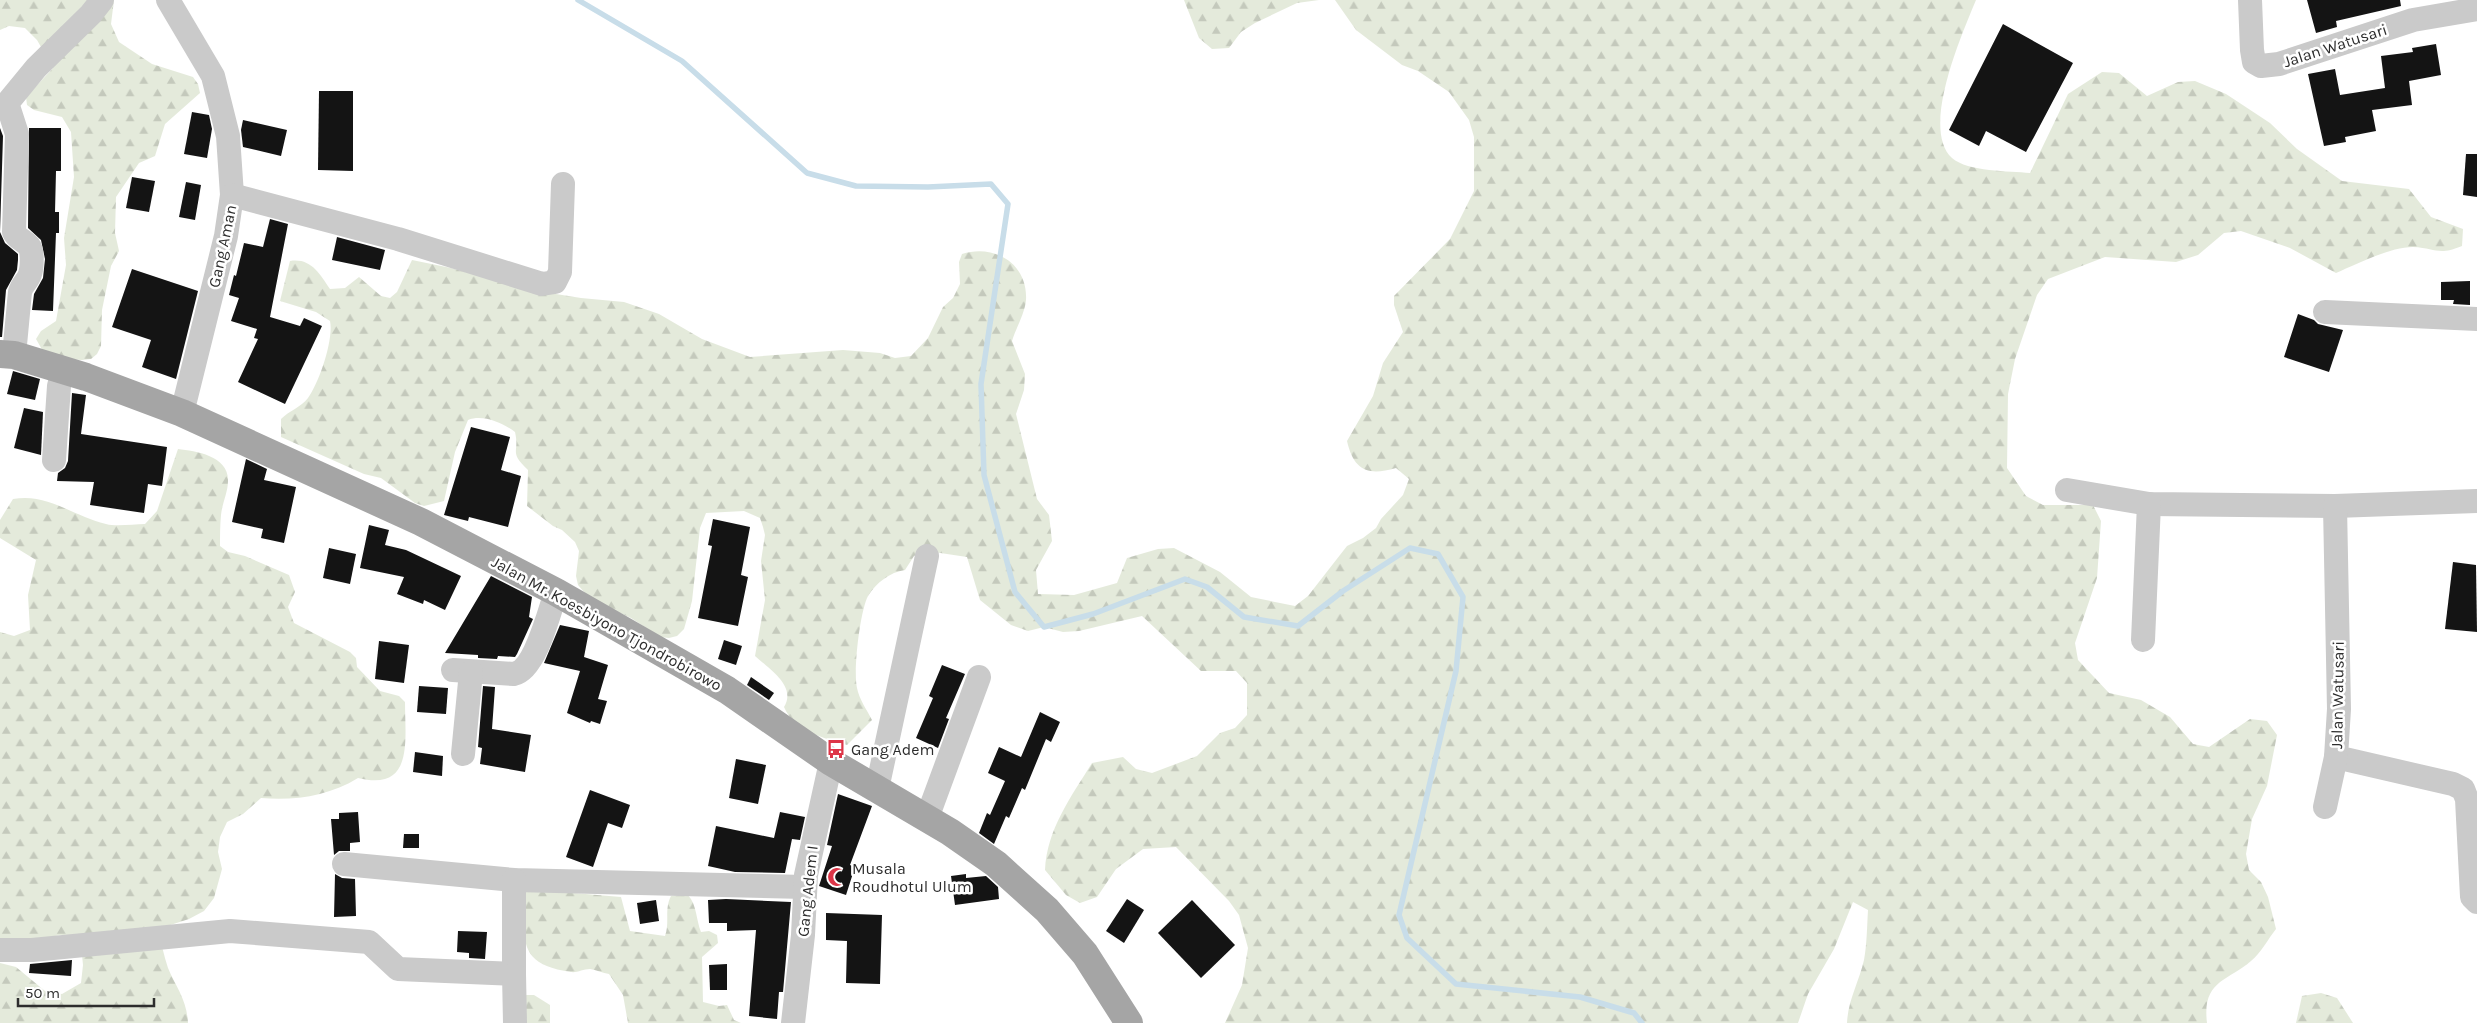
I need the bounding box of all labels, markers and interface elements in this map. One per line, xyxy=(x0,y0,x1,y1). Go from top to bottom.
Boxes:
street label: Jalan Watusari xyxy=(2281,20,2389,71)
street label: Gang Aman xyxy=(204,203,241,289)
street label: Jalan Mr. Koesbiyono Tjondrobirowo xyxy=(488,552,725,695)
street label: Jalan Watusari xyxy=(2327,641,2348,749)
bus stop icon: Gang Adem xyxy=(825,738,847,760)
place label: Gang Adem xyxy=(851,740,934,759)
street label: Gang Adem I xyxy=(793,844,822,938)
place label: Musala Roudhotul Ulum xyxy=(852,859,972,896)
mosque icon: Musala Roudhotul Ulum xyxy=(826,866,848,888)
scale bar xyxy=(18,976,154,1008)
text: 50 m xyxy=(25,984,60,1002)

